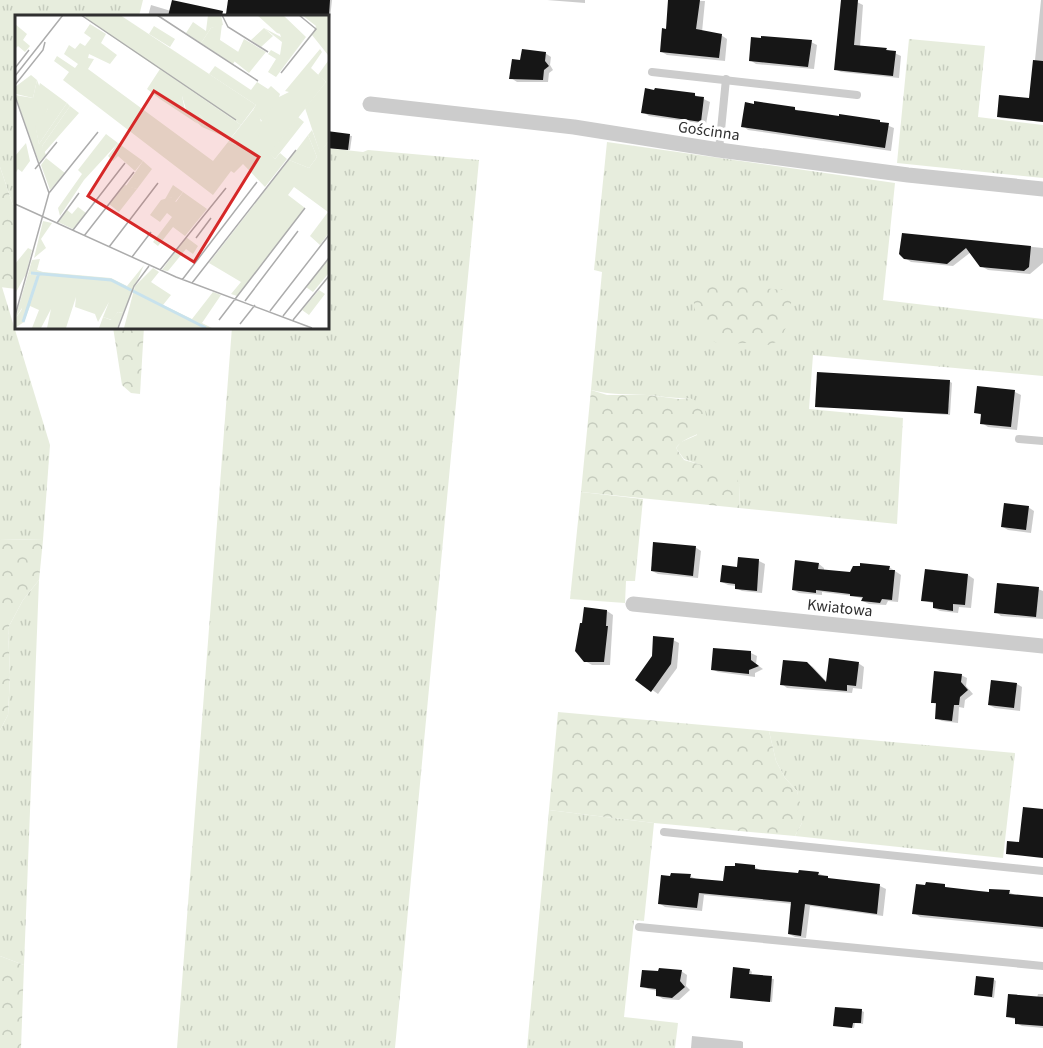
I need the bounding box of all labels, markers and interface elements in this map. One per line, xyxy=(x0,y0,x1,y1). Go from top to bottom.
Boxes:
inset map xyxy=(15,15,328,328)
street label: Gościnna xyxy=(677,116,741,146)
street label: Kwiatowa xyxy=(806,594,874,622)

